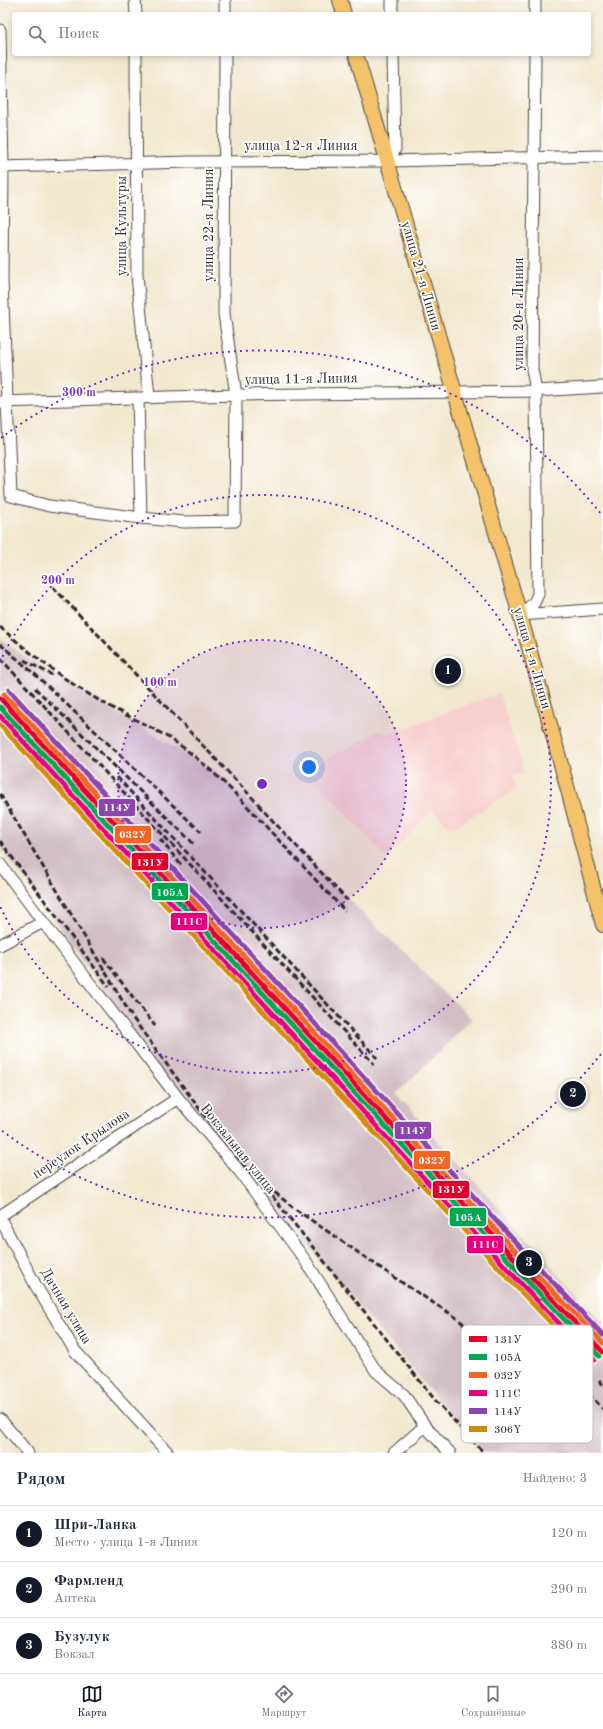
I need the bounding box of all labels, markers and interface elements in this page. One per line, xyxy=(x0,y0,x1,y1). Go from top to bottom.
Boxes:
search box xyxy=(12,12,591,56)
icon: search xyxy=(26,23,48,45)
text: Поиск xyxy=(58,27,99,42)
street label: улица 12-я Линия xyxy=(244,139,358,153)
street label: улица 22-я Линия xyxy=(202,168,216,282)
street label: улица Культуры xyxy=(115,176,129,276)
street label: улица 21-я Линия xyxy=(399,220,443,332)
street label: улица 20-я Линия xyxy=(512,257,526,371)
street label: улица 11-я Линия xyxy=(244,371,358,387)
text: 300 m xyxy=(62,387,96,399)
text: 200 m xyxy=(41,575,75,587)
street label: улица 1-я Линия xyxy=(511,606,553,710)
pin: 1 xyxy=(435,656,461,686)
text: 100 m xyxy=(143,677,177,689)
your location xyxy=(299,757,319,777)
centre of rings xyxy=(255,777,269,791)
line badge: 114У xyxy=(98,798,136,817)
text: 114У xyxy=(103,803,131,814)
line badge: 032У xyxy=(114,825,152,844)
text: 032У xyxy=(119,830,147,841)
line badge: 131У xyxy=(131,852,169,871)
text: 131У xyxy=(136,858,164,869)
line badge: 105А xyxy=(151,882,189,901)
text: 105А xyxy=(156,888,184,899)
line badge: 111С xyxy=(170,912,208,931)
text: 111С xyxy=(176,917,202,928)
pin: 2 xyxy=(560,1079,586,1109)
street label: Вокзальная улица xyxy=(198,1101,278,1197)
street label: переулок Крылова xyxy=(30,1106,132,1182)
line badge: 114У xyxy=(394,1121,432,1140)
text: 114У xyxy=(399,1126,427,1137)
line badge: 032У xyxy=(413,1150,451,1170)
text: 032У xyxy=(418,1156,446,1167)
line badge: 131У xyxy=(432,1180,470,1199)
text: 131У xyxy=(437,1185,465,1196)
line badge: 105А xyxy=(449,1207,487,1227)
text: 105А xyxy=(454,1213,482,1224)
line badge: 111С xyxy=(466,1235,504,1254)
text: 111С xyxy=(472,1240,498,1251)
pin: 3 xyxy=(516,1248,542,1278)
street label: Дачная улица xyxy=(38,1266,94,1346)
legend xyxy=(461,1325,593,1443)
text: 131У xyxy=(494,1335,522,1346)
text: 105А xyxy=(494,1353,522,1364)
text: 032У xyxy=(494,1371,522,1382)
text: 111С xyxy=(494,1389,521,1400)
text: 114У xyxy=(494,1407,522,1418)
text: 306Y xyxy=(494,1425,521,1436)
text: Рядом xyxy=(16,1471,65,1488)
text: Найдено: 3 xyxy=(523,1472,587,1485)
text: Шри-Ланка xyxy=(54,1518,137,1533)
text: 1 xyxy=(25,1527,33,1540)
text: 120 m xyxy=(550,1527,587,1540)
text: Место · улица 1-я Линия xyxy=(54,1536,198,1549)
text: Фармленд xyxy=(54,1574,123,1589)
text: 2 xyxy=(25,1583,33,1596)
text: 290 m xyxy=(550,1583,587,1596)
text: Аптека xyxy=(54,1592,96,1605)
text: Бузулук xyxy=(54,1630,110,1645)
text: 3 xyxy=(25,1639,33,1652)
text: 380 m xyxy=(550,1639,587,1652)
text: Вокзал xyxy=(54,1648,95,1661)
tab: Карта xyxy=(77,1683,107,1721)
tab: Маршрут xyxy=(261,1683,307,1721)
tab: Сохранённые xyxy=(461,1683,526,1721)

